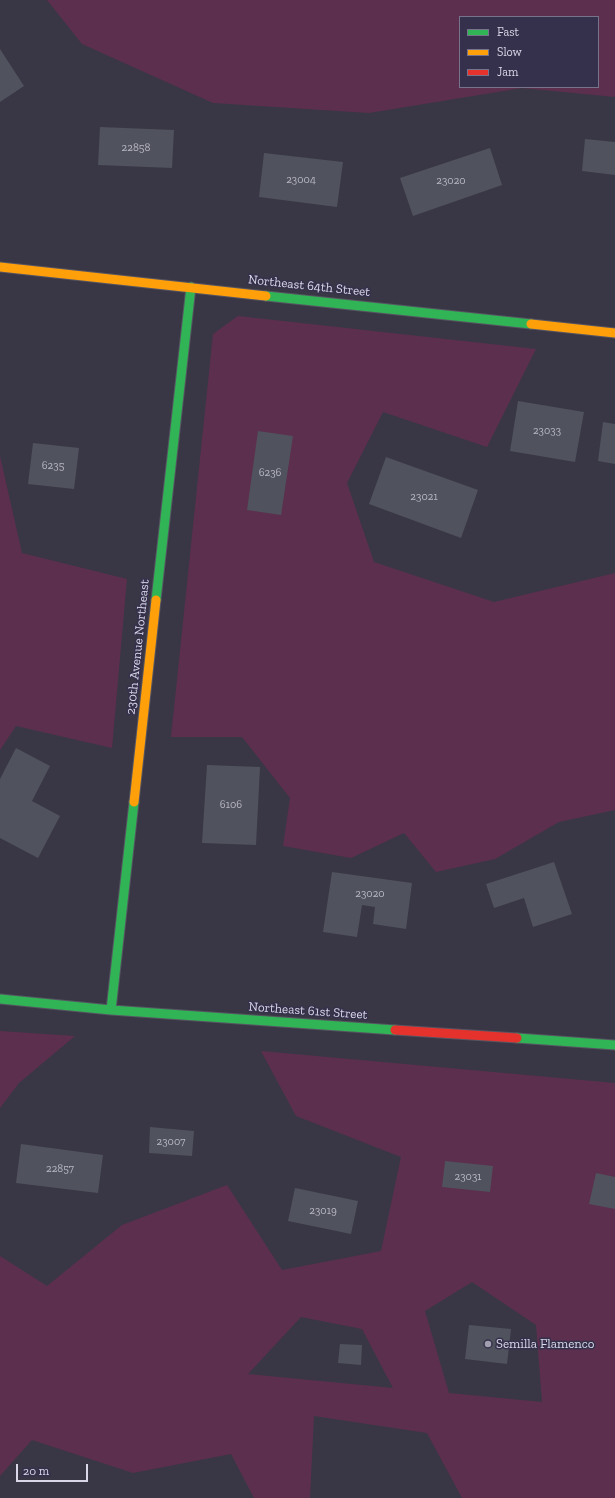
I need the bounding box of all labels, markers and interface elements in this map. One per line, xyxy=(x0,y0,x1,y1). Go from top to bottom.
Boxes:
legend xyxy=(459,16,599,88)
text: Fast xyxy=(497,25,519,39)
text: Slow xyxy=(497,45,522,59)
text: Jam xyxy=(497,65,518,79)
house number: 22858 xyxy=(122,141,150,155)
house number: 23004 xyxy=(286,173,316,187)
house number: 23020 xyxy=(436,174,466,188)
street label: Northeast 64th Street xyxy=(247,272,371,300)
house number: 23033 xyxy=(533,424,561,438)
house number: 6235 xyxy=(42,459,64,473)
house number: 6236 xyxy=(259,466,281,480)
house number: 23021 xyxy=(410,490,438,504)
street label: 230th Avenue Northeast xyxy=(123,578,153,716)
house number: 6106 xyxy=(220,798,242,812)
house number: 23020 xyxy=(355,887,385,901)
street label: Northeast 61st Street xyxy=(248,999,368,1023)
house number: 23007 xyxy=(157,1135,185,1149)
house number: 22857 xyxy=(46,1162,74,1176)
house number: 23031 xyxy=(455,1170,481,1184)
house number: 23019 xyxy=(309,1204,337,1218)
place label: Semilla Flamenco xyxy=(496,1336,594,1352)
marker: Semilla Flamenco xyxy=(483,1339,493,1349)
scale bar xyxy=(18,1456,90,1482)
text: 20 m xyxy=(23,1464,49,1478)

